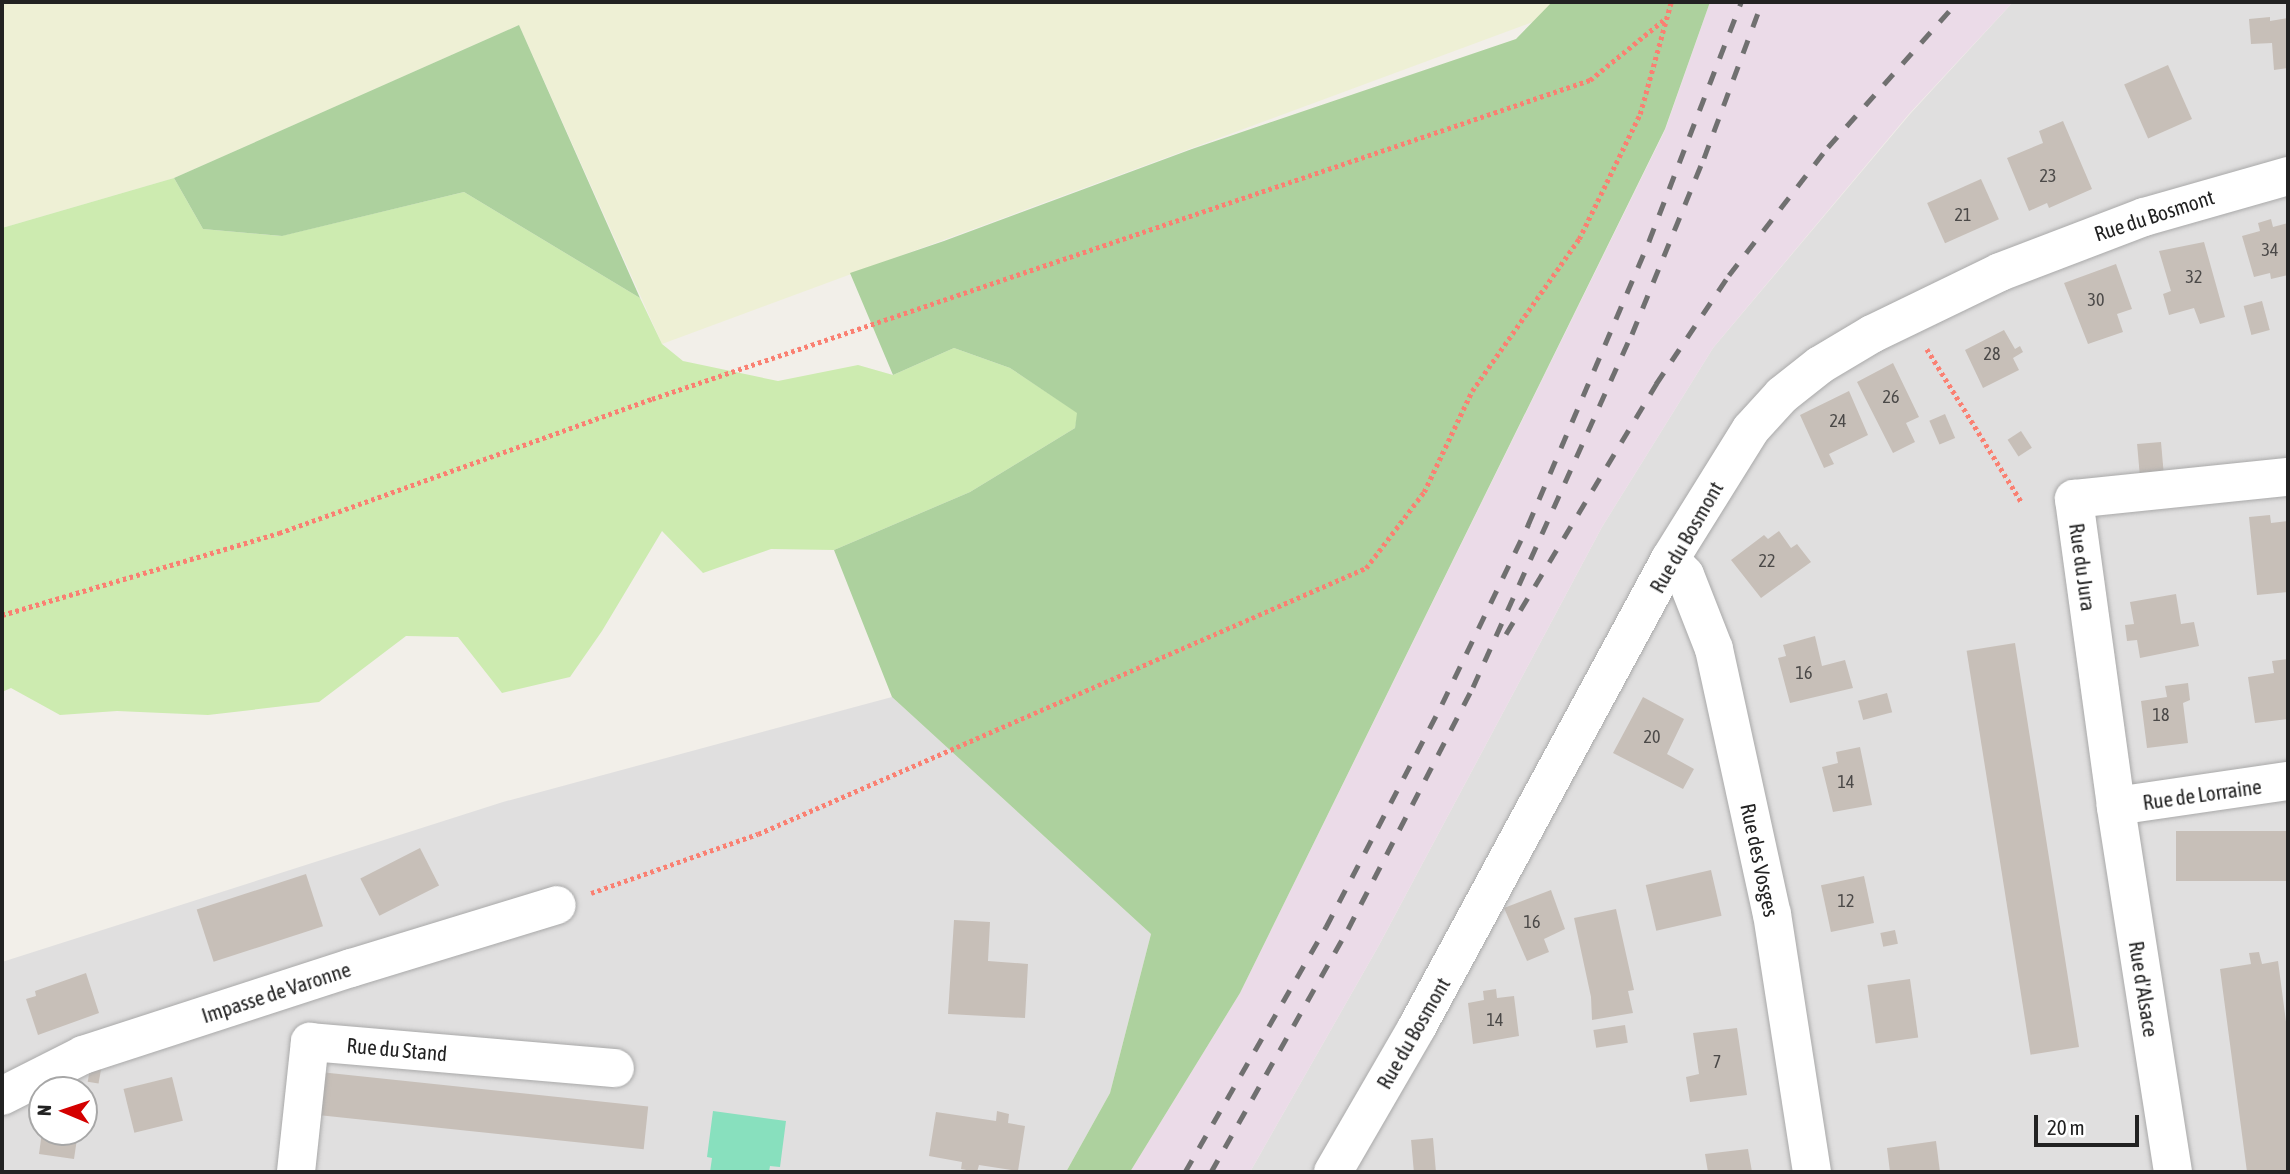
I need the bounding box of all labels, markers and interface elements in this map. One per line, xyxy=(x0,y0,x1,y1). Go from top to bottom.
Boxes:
house number: 23 xyxy=(2040,165,2056,187)
street label: Rue du Bosmont xyxy=(2091,184,2217,246)
house number: 21 xyxy=(1955,204,1971,226)
house number: 34 xyxy=(2262,239,2278,261)
house number: 32 xyxy=(2186,266,2202,288)
house number: 30 xyxy=(2088,289,2104,311)
house number: 28 xyxy=(1984,343,2000,365)
house number: 26 xyxy=(1883,386,1899,408)
house number: 24 xyxy=(1830,410,1846,432)
street label: Rue du Bosmont xyxy=(1644,477,1728,597)
street label: Rue du Jura xyxy=(2064,521,2102,613)
house number: 22 xyxy=(1759,550,1775,572)
house number: 16 xyxy=(1796,662,1812,684)
house number: 18 xyxy=(2153,704,2169,726)
house number: 20 xyxy=(1644,726,1660,748)
house number: 14 xyxy=(1838,771,1854,793)
street label: Rue de Lorraine xyxy=(2141,773,2263,815)
street label: Rue des Vosges xyxy=(1736,801,1784,919)
house number: 12 xyxy=(1838,890,1854,912)
house number: 16 xyxy=(1524,911,1540,933)
street label: Rue d'Alsace xyxy=(2124,939,2164,1039)
street label: Impasse de Varonne xyxy=(198,956,354,1028)
street label: Rue du Bosmont xyxy=(1371,973,1455,1093)
house number: 14 xyxy=(1487,1009,1503,1031)
street label: Rue du Stand xyxy=(346,1032,448,1066)
house number: 7 xyxy=(1713,1051,1721,1073)
north arrow xyxy=(28,1076,98,1146)
scale bar xyxy=(2038,1100,2143,1144)
text: N xyxy=(33,1104,55,1116)
text: 20 m xyxy=(2047,1115,2085,1139)

